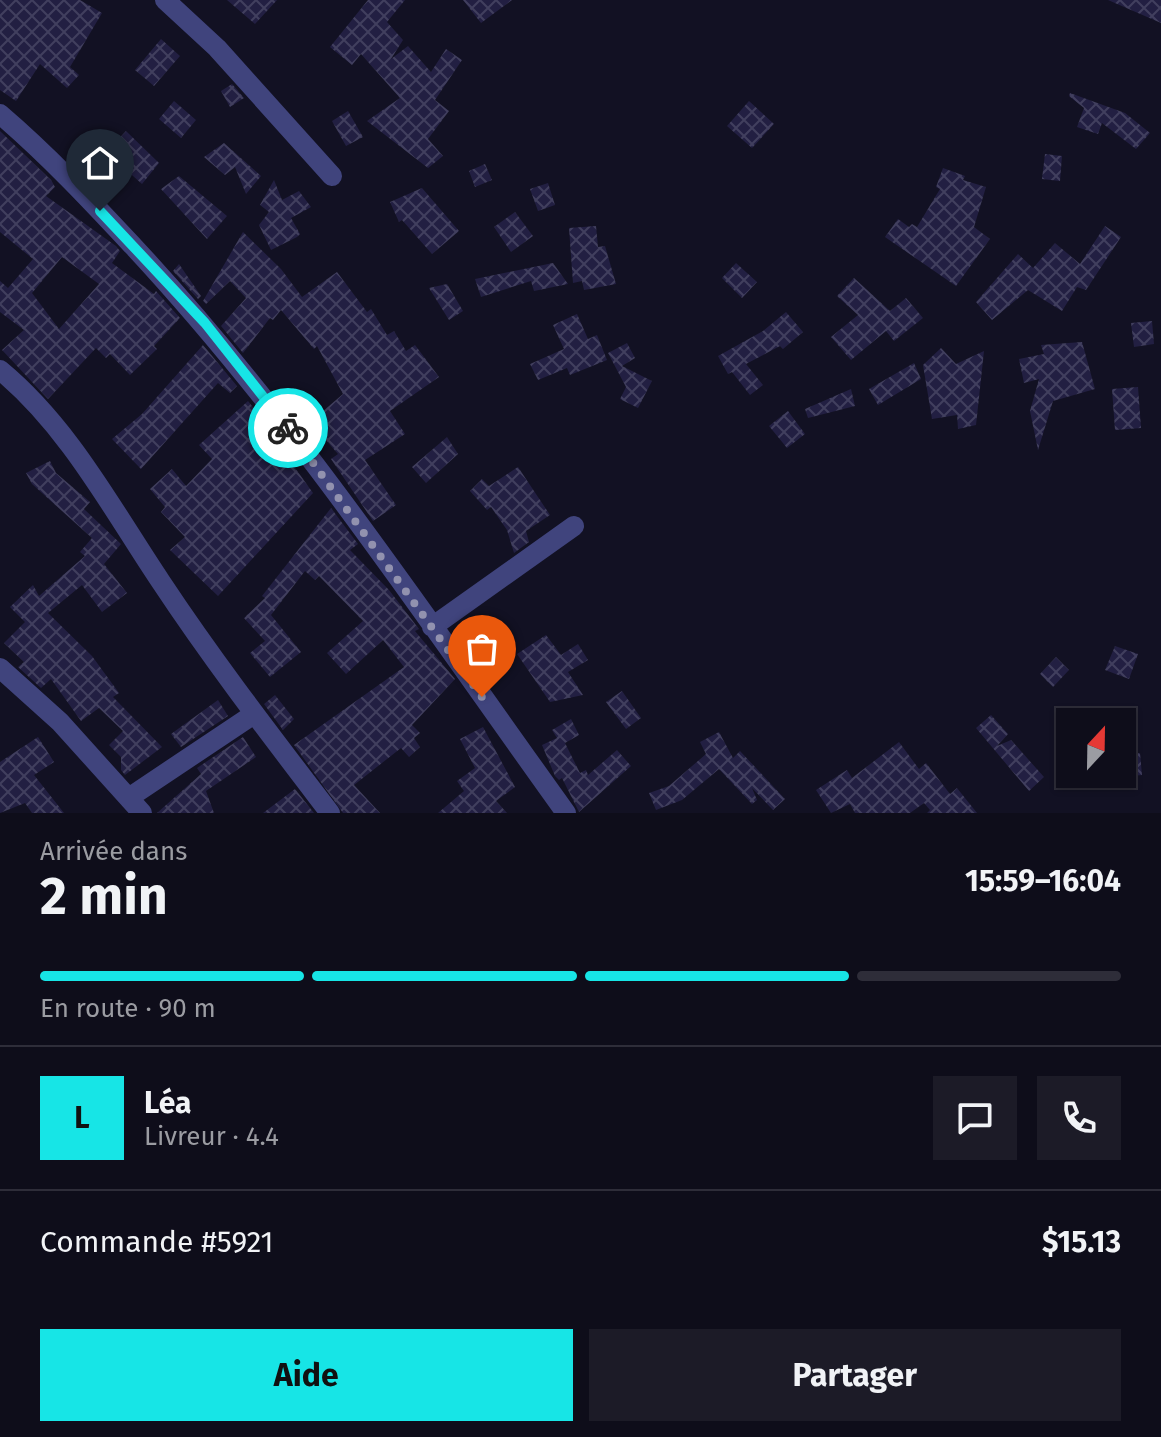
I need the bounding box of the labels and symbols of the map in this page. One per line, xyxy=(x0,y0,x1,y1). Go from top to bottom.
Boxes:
pin xyxy=(66,129,134,211)
courier xyxy=(248,388,328,468)
pin xyxy=(448,615,516,697)
north arrow xyxy=(1056,708,1136,788)

